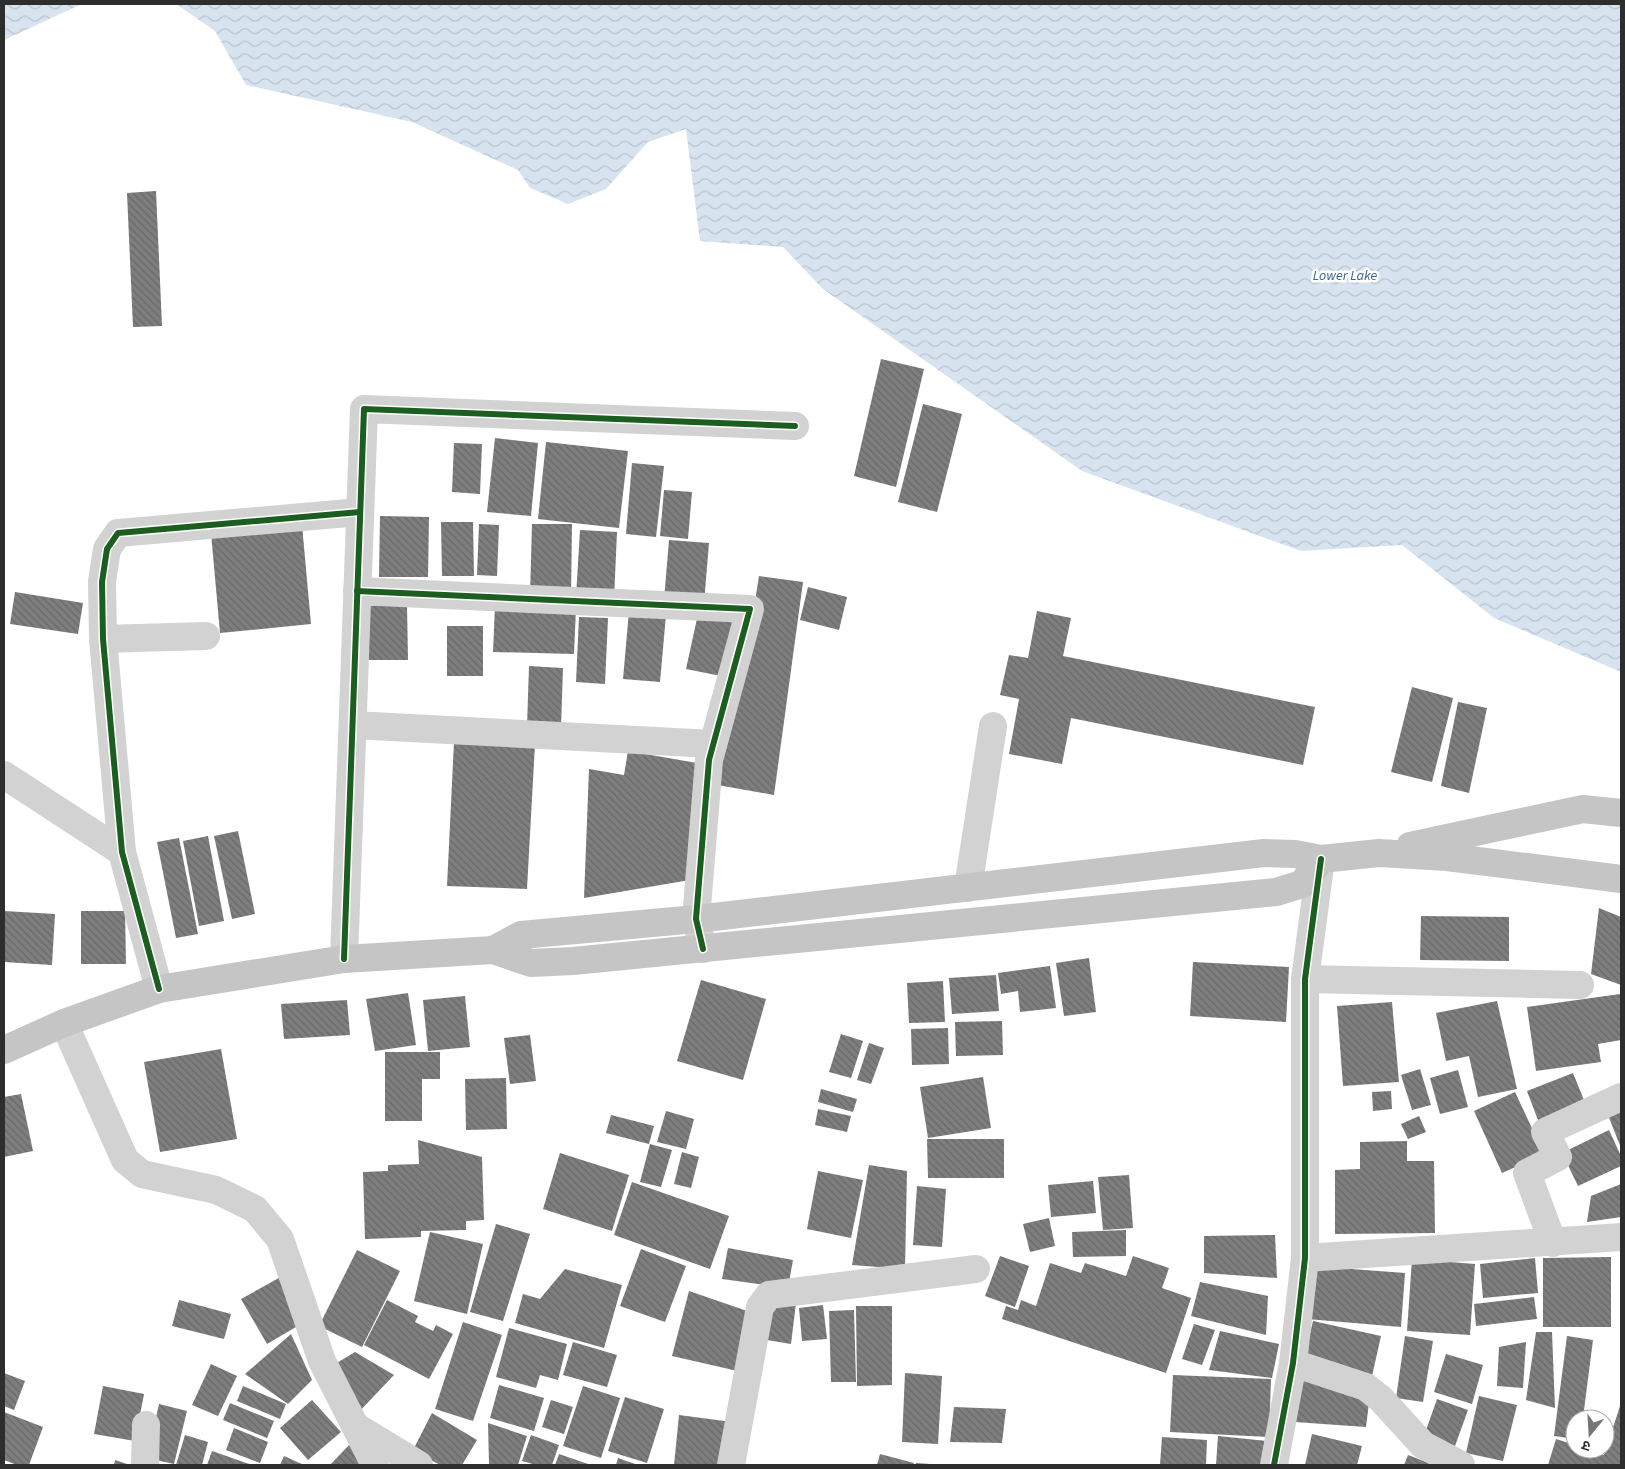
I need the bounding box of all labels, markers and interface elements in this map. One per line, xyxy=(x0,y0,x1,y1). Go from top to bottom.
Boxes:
water label: Lower Lake xyxy=(1313,266,1377,286)
north arrow xyxy=(1565,1409,1615,1459)
text: उ xyxy=(1579,1434,1593,1456)

